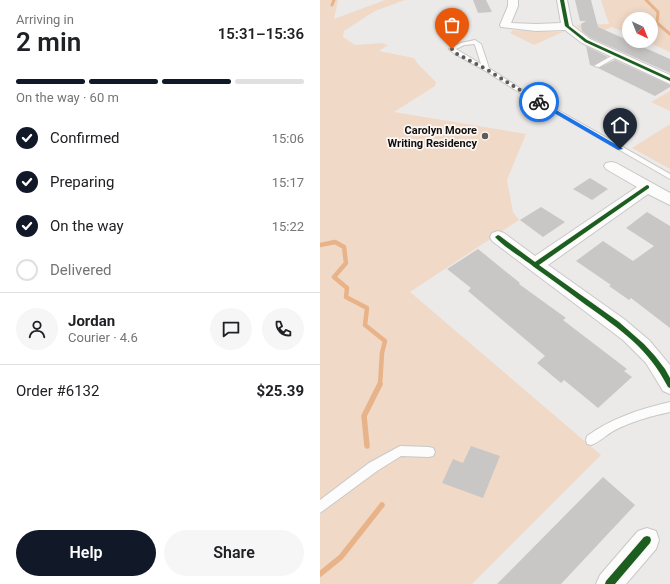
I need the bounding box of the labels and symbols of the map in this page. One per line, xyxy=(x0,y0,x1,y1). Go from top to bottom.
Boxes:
pin xyxy=(435,8,469,49)
north arrow xyxy=(622,12,658,48)
courier xyxy=(519,82,559,122)
pin xyxy=(603,108,637,149)
place label: Carolyn Moore Writing Residency xyxy=(388,124,477,150)
marker: Carolyn Moore Writing Residency xyxy=(480,131,490,141)

